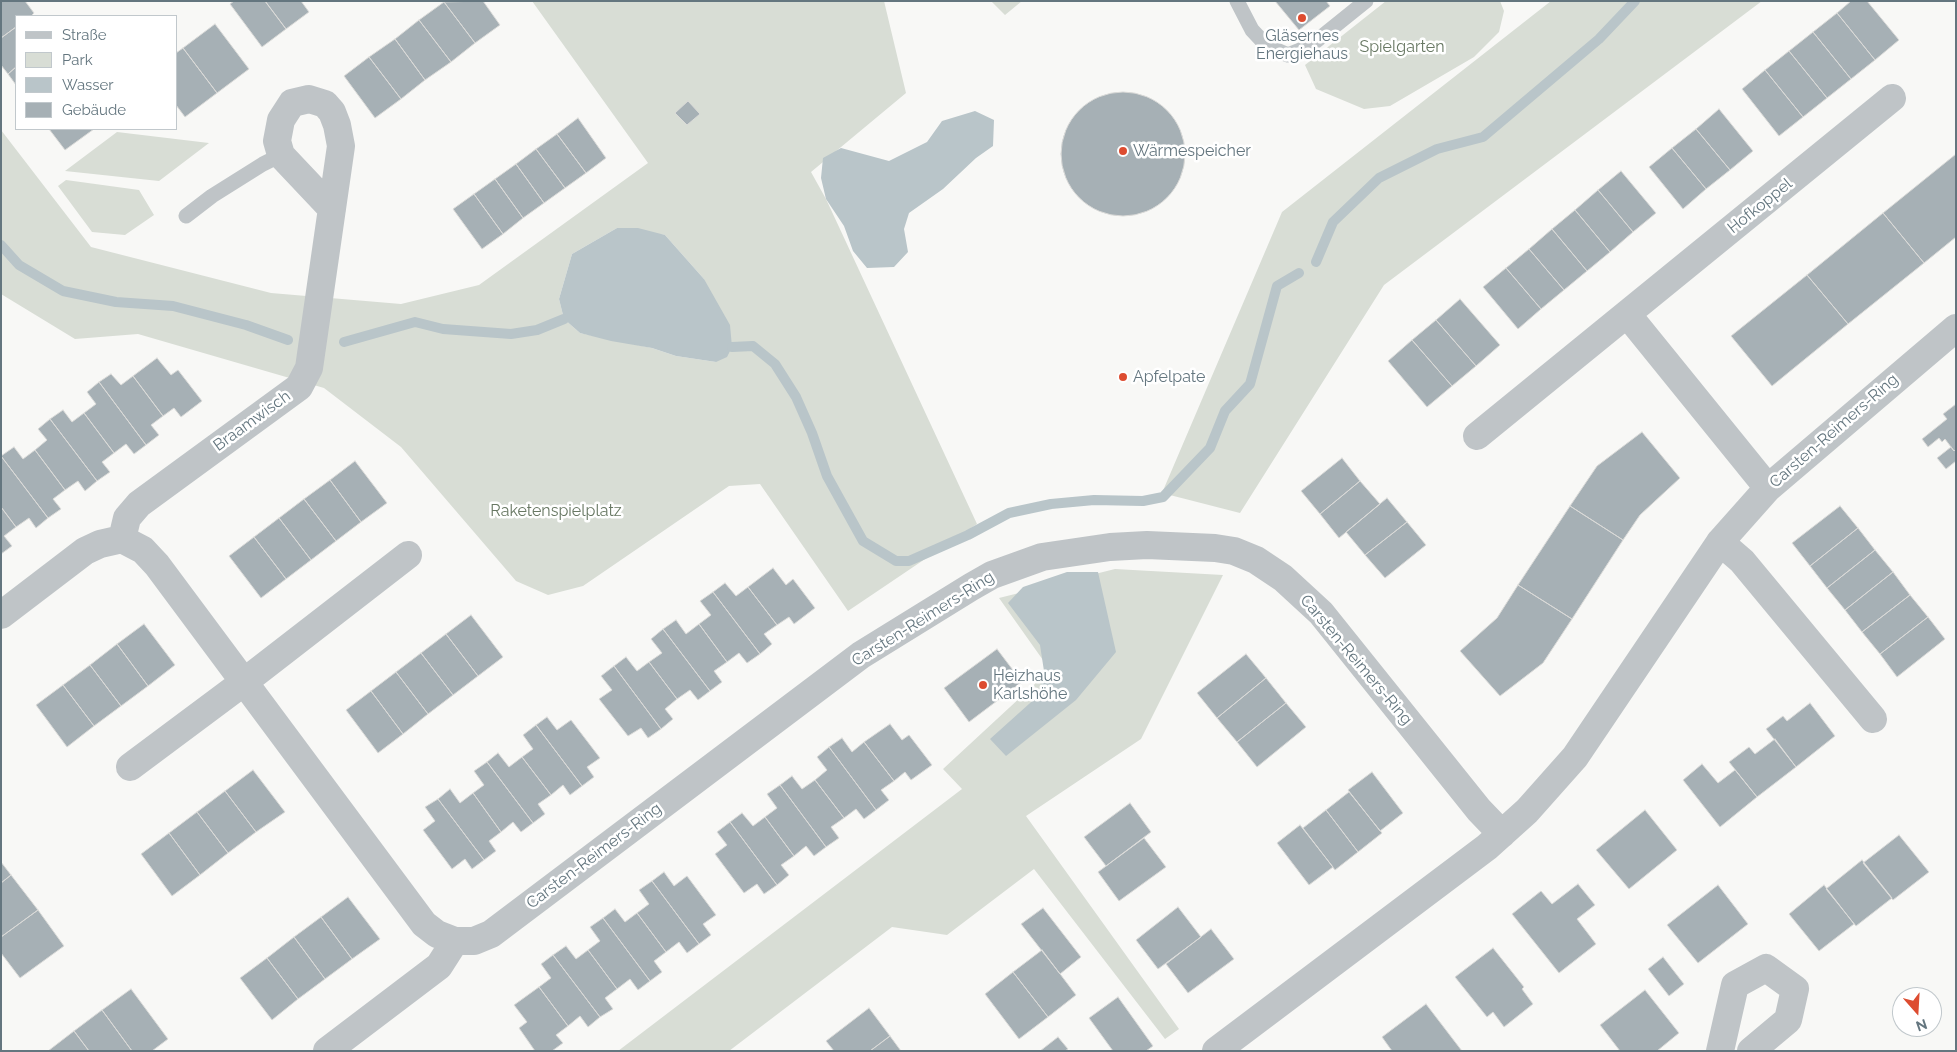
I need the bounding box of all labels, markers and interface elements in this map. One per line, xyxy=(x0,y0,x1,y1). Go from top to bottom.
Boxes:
marker: Gläsernes Energiehaus xyxy=(1296,12,1308,24)
legend xyxy=(15,15,178,130)
text: Straße xyxy=(62,26,106,44)
place label: Gläsernes Energiehaus xyxy=(1256,26,1348,64)
park label: Spielgarten xyxy=(1360,37,1444,57)
text: Park xyxy=(62,51,93,69)
text: Wasser xyxy=(62,76,114,94)
text: Gebäude xyxy=(62,101,126,119)
place label: Wärmespeicher xyxy=(1133,141,1251,161)
marker: Wärmespeicher xyxy=(1117,145,1129,157)
street label: Hofkoppel xyxy=(1724,174,1796,238)
place label: Apfelpate xyxy=(1133,367,1205,387)
street label: Carsten-Reimers-Ring xyxy=(1766,370,1902,492)
marker: Apfelpate xyxy=(1117,371,1129,383)
street label: Braamwisch xyxy=(210,387,294,455)
park label: Raketenspielplatz xyxy=(490,501,622,521)
street label: Carsten-Reimers-Ring xyxy=(848,567,998,671)
street label: Carsten-Reimers-Ring xyxy=(1296,591,1416,729)
place label: Heizhaus Karlshöhe xyxy=(993,666,1067,704)
marker: Heizhaus Karlshöhe xyxy=(977,679,989,691)
street label: Carsten-Reimers-Ring xyxy=(523,799,665,913)
north arrow xyxy=(1892,987,1942,1037)
text: N xyxy=(1914,1016,1929,1035)

